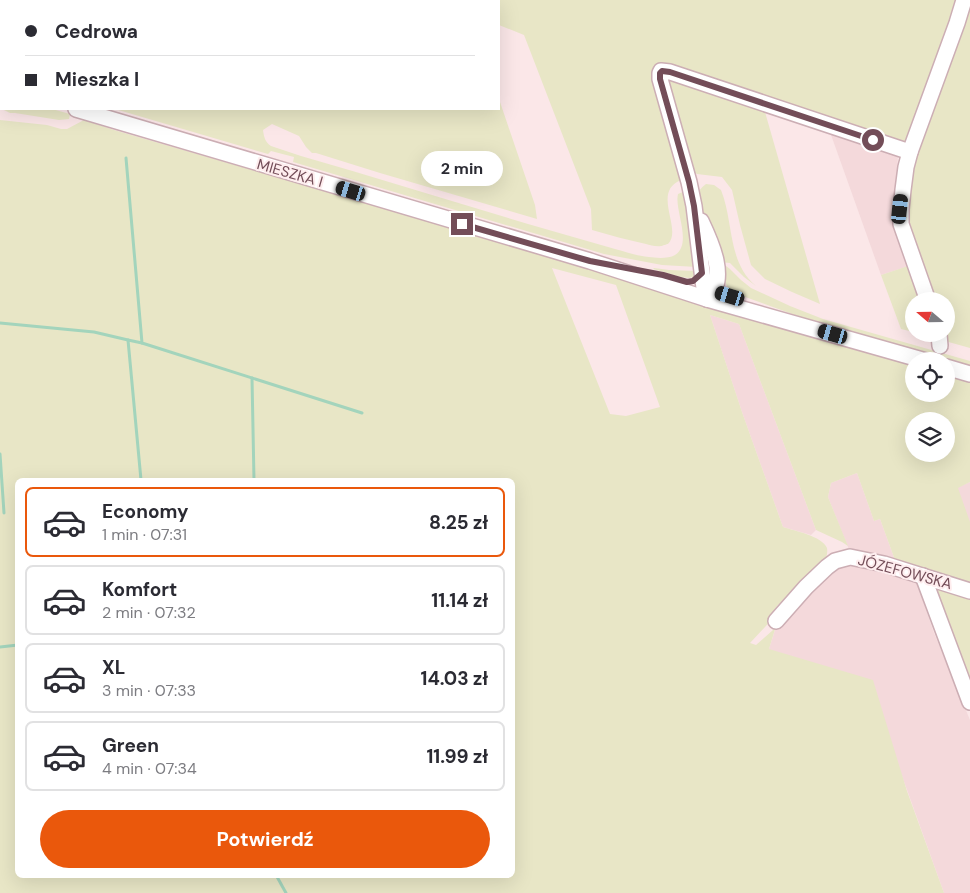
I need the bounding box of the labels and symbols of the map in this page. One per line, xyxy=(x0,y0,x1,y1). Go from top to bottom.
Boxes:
route start xyxy=(862,129,884,151)
callout: 2 min xyxy=(421,152,503,186)
street label: MIESZKA I xyxy=(255,154,325,192)
car xyxy=(334,179,367,203)
car xyxy=(890,193,909,225)
route end xyxy=(451,213,473,235)
car xyxy=(713,284,746,308)
north arrow xyxy=(905,292,955,342)
car xyxy=(816,323,849,345)
street label: JÓZEFOWSKA xyxy=(856,550,954,594)

